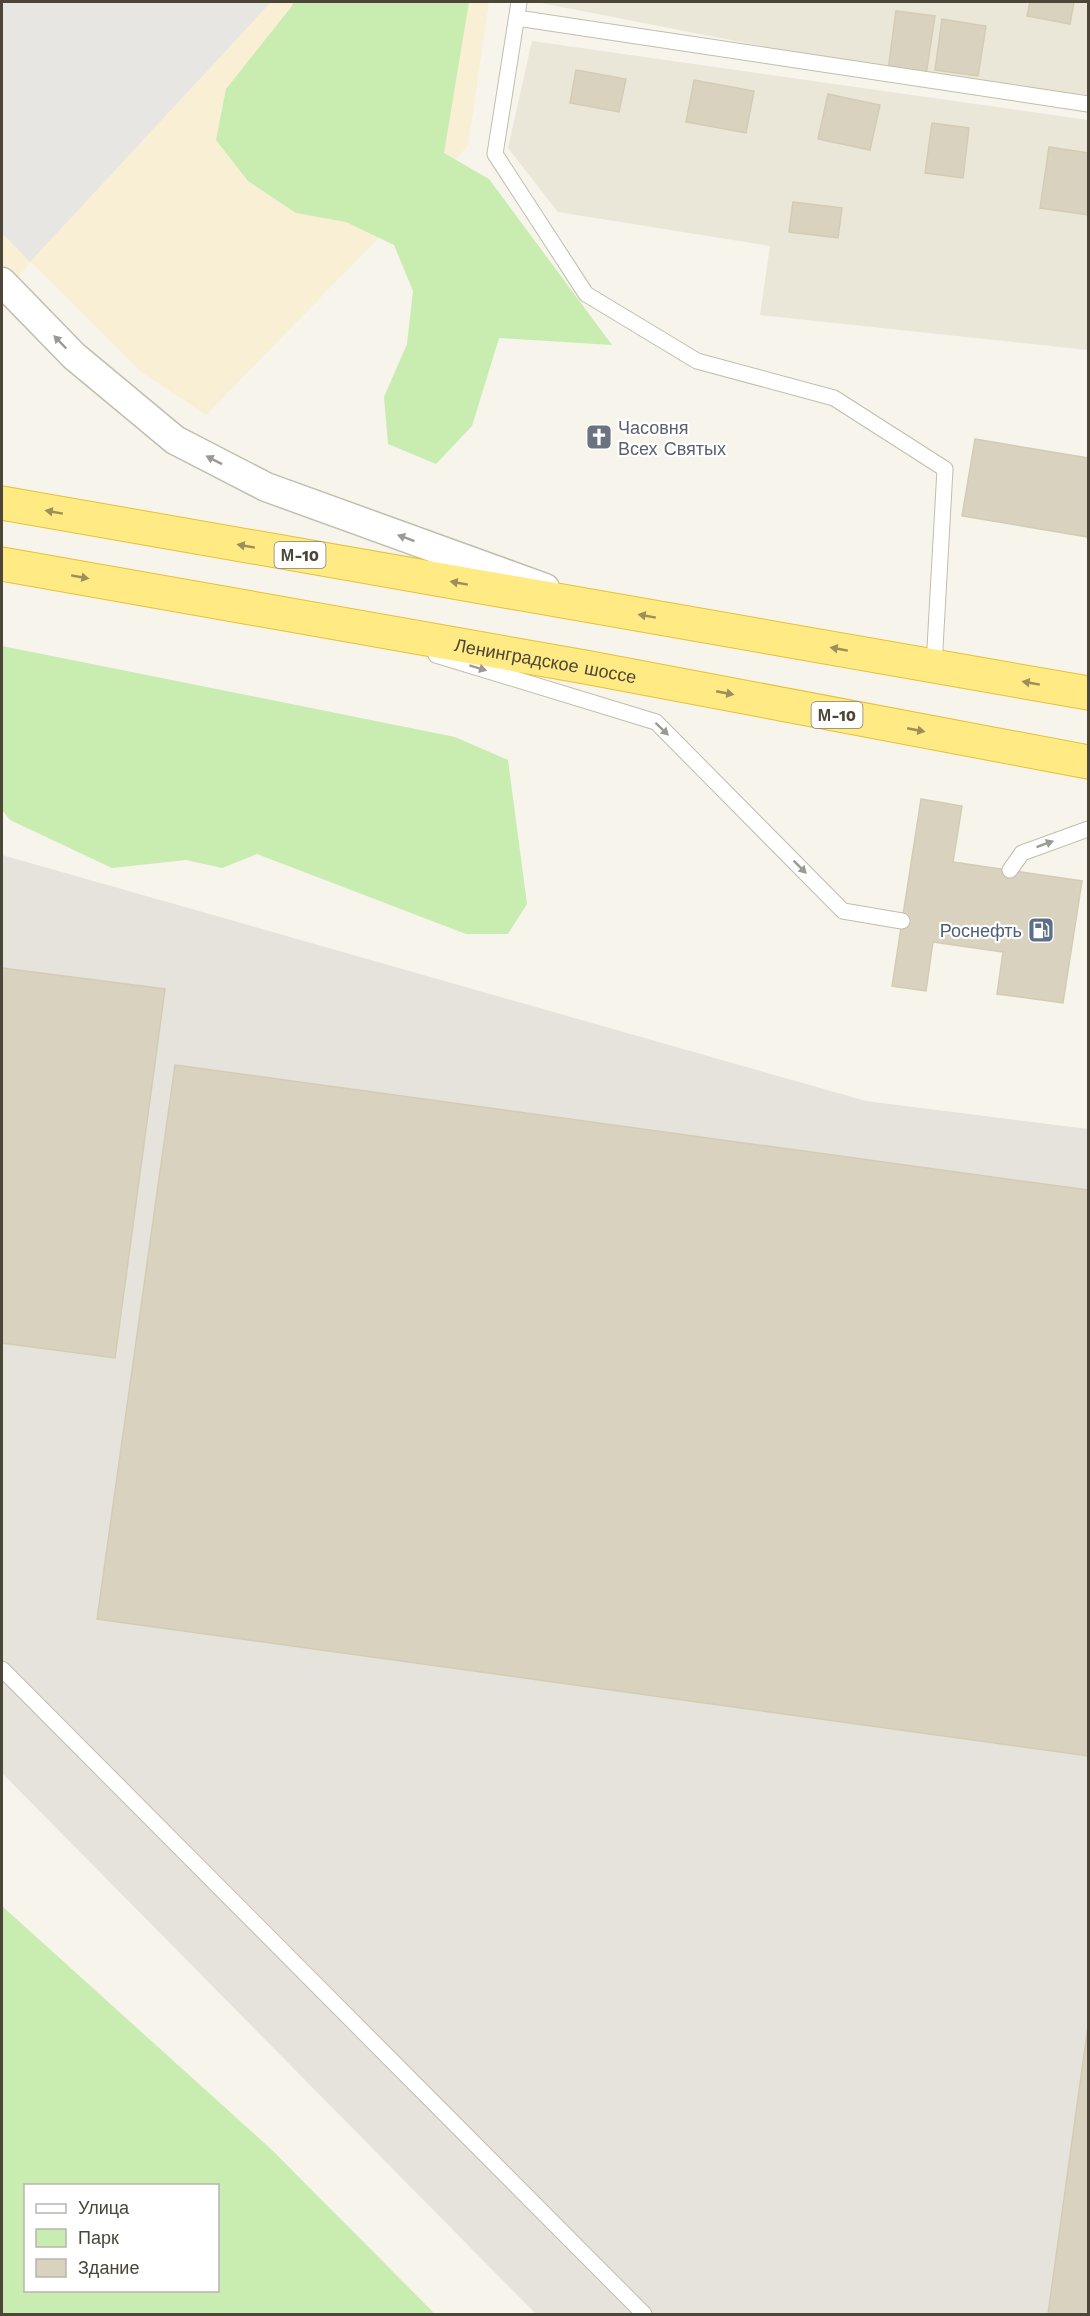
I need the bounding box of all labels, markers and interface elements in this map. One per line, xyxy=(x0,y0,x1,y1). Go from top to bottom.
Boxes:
one-way arrow xyxy=(53,335,67,350)
place label: Часовня Всех Святых xyxy=(618,417,726,459)
church icon: Часовня Всех Святых xyxy=(584,422,614,452)
one-way arrow xyxy=(205,456,223,466)
one-way arrow xyxy=(44,507,63,516)
one-way arrow xyxy=(397,532,415,542)
one-way arrow xyxy=(236,541,255,550)
road number: М-10 xyxy=(274,542,326,568)
one-way arrow xyxy=(70,573,89,582)
one-way arrow xyxy=(449,578,468,587)
one-way arrow xyxy=(637,611,656,620)
street label: Ленинградское шоссе xyxy=(453,634,638,687)
one-way arrow xyxy=(829,644,848,653)
one-way arrow xyxy=(469,664,487,673)
one-way arrow xyxy=(1021,678,1040,687)
one-way arrow xyxy=(715,689,734,698)
road number: М-10 xyxy=(812,702,862,728)
one-way arrow xyxy=(654,722,669,736)
one-way arrow xyxy=(907,726,926,735)
one-way arrow xyxy=(1036,839,1054,849)
one-way arrow xyxy=(792,859,806,873)
fuel station icon: Роснефть xyxy=(1026,915,1056,945)
place label: Роснефть xyxy=(940,920,1022,941)
legend xyxy=(24,2184,219,2292)
text: Улица xyxy=(78,2197,130,2218)
text: Парк xyxy=(78,2227,119,2248)
text: Здание xyxy=(78,2257,139,2278)

